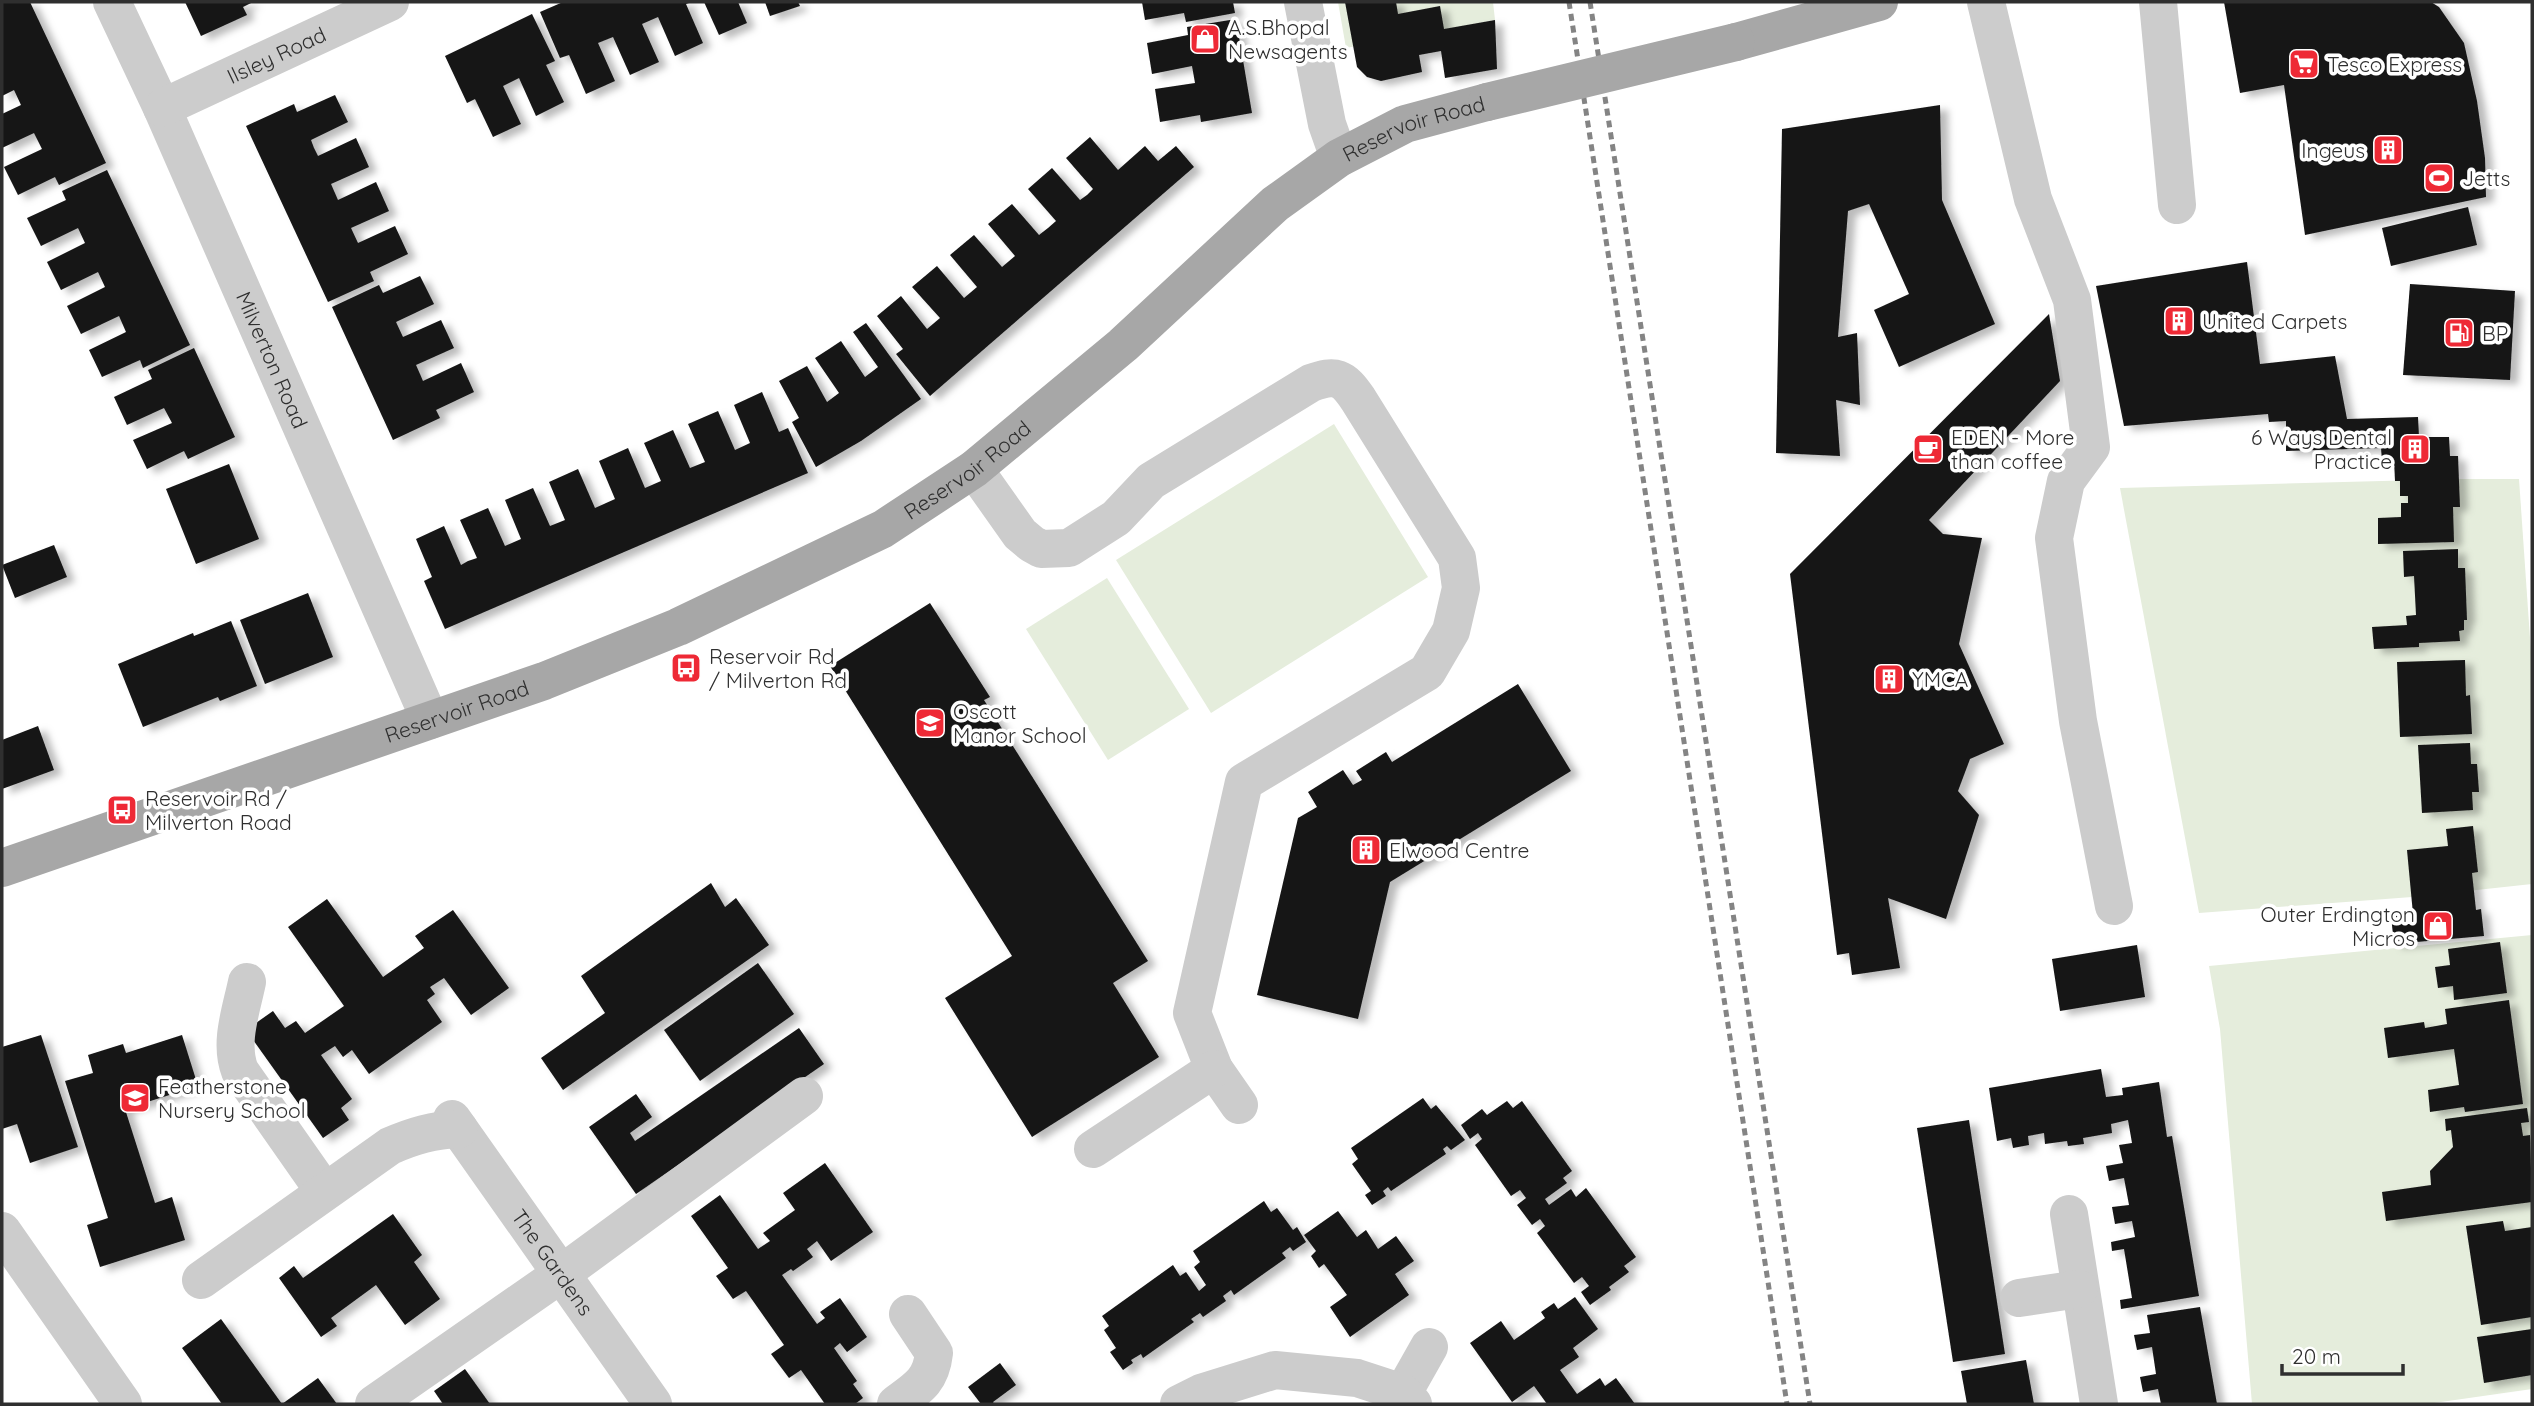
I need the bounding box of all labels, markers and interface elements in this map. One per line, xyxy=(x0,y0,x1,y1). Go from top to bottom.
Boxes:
place label: A.S.Bhopal Newsagents xyxy=(1228,14,1348,64)
street label: Ilsley Road xyxy=(223,21,330,89)
shop icon: A.S.Bhopal Newsagents xyxy=(1188,22,1222,56)
supermarket icon: Tesco Express xyxy=(2287,47,2321,81)
place label: Tesco Express xyxy=(2327,51,2462,77)
street label: Reservoir Road xyxy=(1338,90,1488,167)
building icon: Ingeus xyxy=(2371,133,2405,167)
place label: Ingeus xyxy=(2301,137,2365,163)
sports icon: Jetts xyxy=(2422,161,2456,195)
place label: Jetts xyxy=(2462,165,2510,191)
street label: Milverton Road xyxy=(231,287,314,432)
building icon: United Carpets xyxy=(2162,304,2196,338)
place label: United Carpets xyxy=(2202,308,2347,334)
fuel station icon: BP xyxy=(2442,316,2476,350)
place label: BP xyxy=(2482,320,2508,346)
street label: Reservoir Road xyxy=(899,415,1036,525)
place label: EDEN - More than coffee xyxy=(1951,424,2074,474)
place label: 6 Ways Dental Practice xyxy=(2251,424,2392,474)
cafe icon: EDEN - More than coffee xyxy=(1911,432,1945,466)
building icon: 6 Ways Dental Practice xyxy=(2398,432,2432,466)
place label: Reservoir Rd / Milverton Rd xyxy=(709,643,847,693)
bus stop icon: Reservoir Rd / Milverton Rd xyxy=(669,651,703,685)
building icon: YMCA xyxy=(1872,662,1906,696)
place label: YMCA xyxy=(1912,666,1968,692)
street label: Reservoir Road xyxy=(381,674,532,748)
place label: Oscott Manor School xyxy=(953,698,1087,748)
school or university icon: Oscott Manor School xyxy=(913,706,947,740)
place label: Reservoir Rd / Milverton Road xyxy=(145,785,292,835)
bus stop icon: Reservoir Rd / Milverton Road xyxy=(105,793,139,827)
building icon: Elwood Centre xyxy=(1349,833,1383,867)
place label: Elwood Centre xyxy=(1389,837,1529,863)
place label: Outer Erdington Micros xyxy=(2260,901,2415,951)
shop icon: Outer Erdington Micros xyxy=(2421,909,2455,943)
place label: Featherstone Nursery School xyxy=(158,1073,306,1123)
school or university icon: Featherstone Nursery School xyxy=(118,1081,152,1115)
street label: The Gardens xyxy=(506,1204,599,1320)
scale bar xyxy=(2282,1332,2403,1376)
text: 20 m xyxy=(2292,1343,2341,1369)

